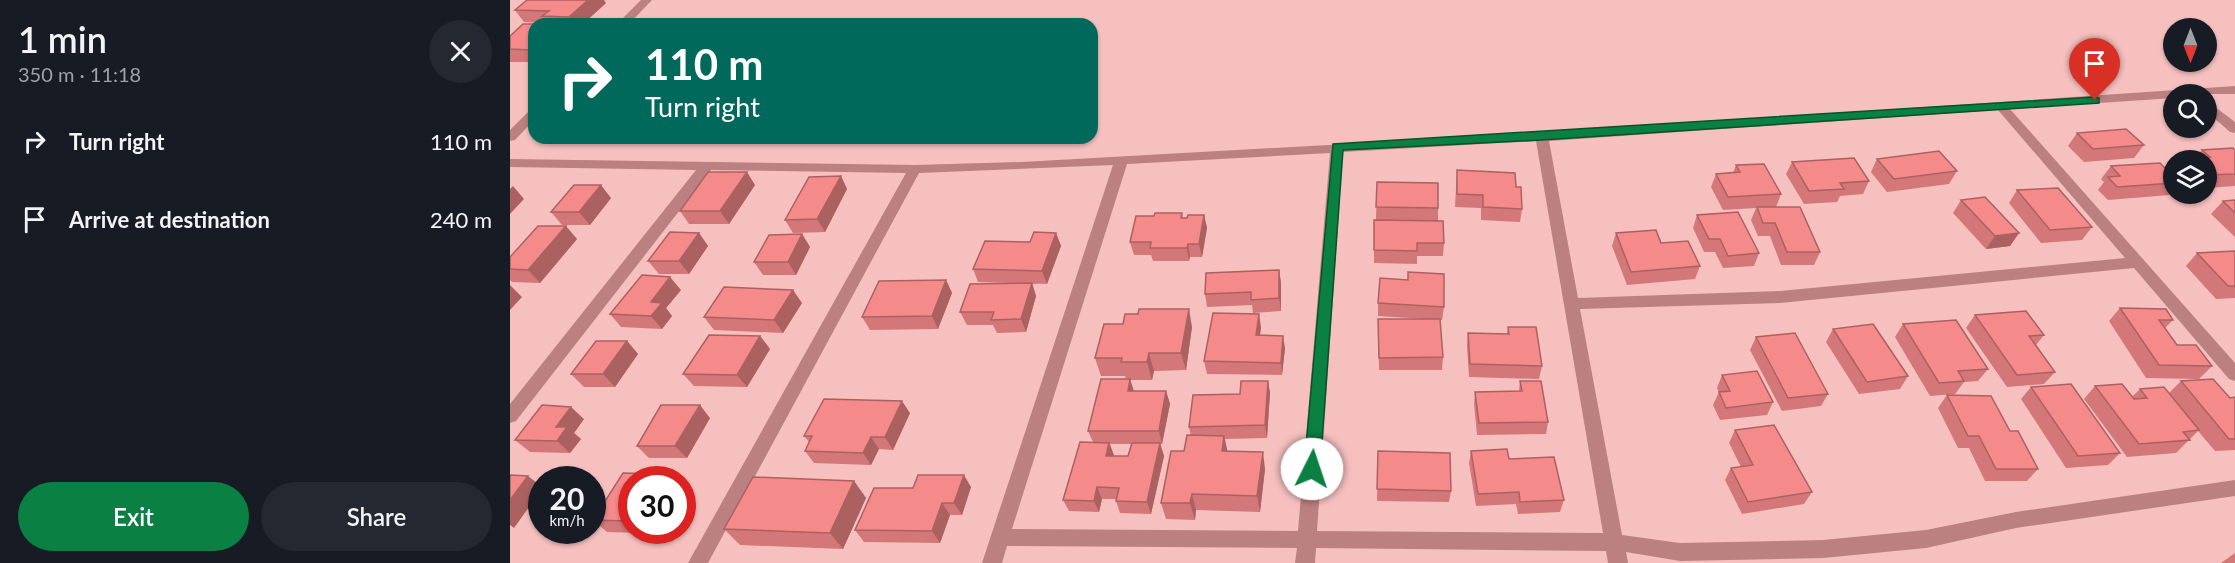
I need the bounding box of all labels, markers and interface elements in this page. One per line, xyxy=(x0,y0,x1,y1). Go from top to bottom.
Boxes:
text: 1 min xyxy=(18,17,107,61)
north arrow xyxy=(2163,18,2217,72)
map controls xyxy=(2163,18,2217,204)
button: close xyxy=(429,20,492,83)
pin xyxy=(2069,38,2120,100)
text: 110 m xyxy=(645,39,763,89)
icon: right xyxy=(546,42,624,120)
icon: arrive xyxy=(2078,47,2111,80)
text: 350 m · 11:18 xyxy=(18,62,141,86)
button: search xyxy=(2163,84,2217,138)
text: Turn right xyxy=(645,90,760,123)
icon: right xyxy=(18,125,51,158)
text: Turn right xyxy=(69,128,164,155)
text: 110 m xyxy=(430,128,492,155)
button: layers xyxy=(2163,150,2217,204)
icon: arrive xyxy=(18,203,51,236)
text: Arrive at destination xyxy=(69,206,270,233)
text: 240 m xyxy=(430,206,492,233)
position arrow xyxy=(1280,437,1344,501)
speed limit sign: 30 xyxy=(618,466,696,544)
text: 20 xyxy=(550,480,584,516)
button: Exit xyxy=(18,482,249,551)
button: Share xyxy=(261,482,492,551)
text: km/h xyxy=(549,511,585,529)

